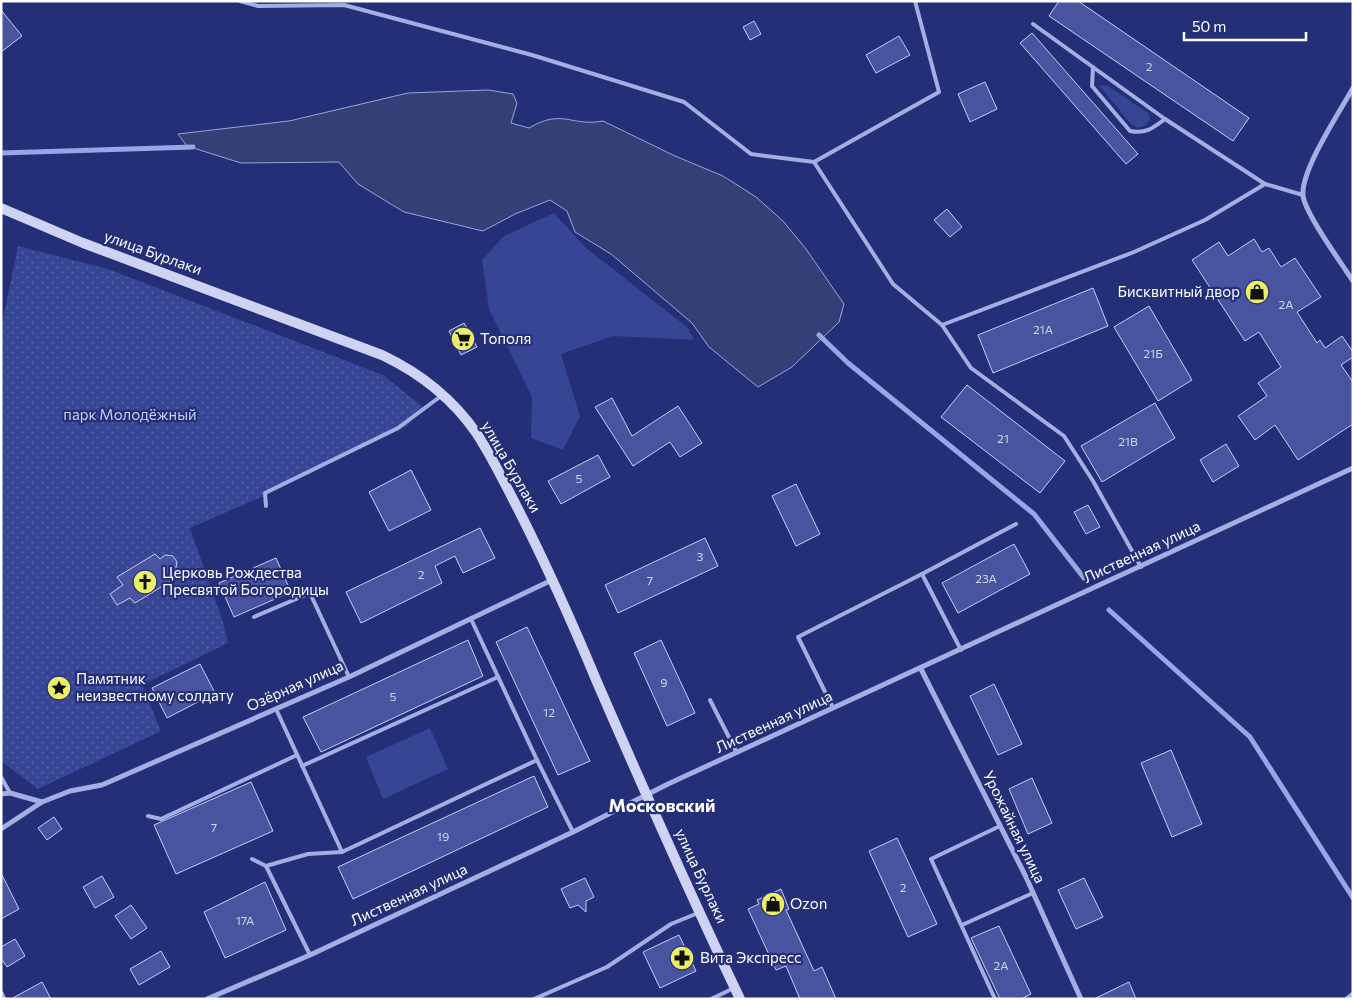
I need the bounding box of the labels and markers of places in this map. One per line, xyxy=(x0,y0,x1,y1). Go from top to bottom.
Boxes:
shop icon: Бисквитный двор xyxy=(1244,279,1270,305)
place label: Бисквитный двор xyxy=(1118,282,1240,300)
supermarket icon: Тополя xyxy=(450,326,476,352)
place label: Тополя xyxy=(480,329,531,347)
place label: Церковь Рождества Пресвятой Богородицы xyxy=(162,563,329,598)
church icon: Церковь Рождества Пресвятой Богородицы xyxy=(132,569,158,595)
place label: Памятник неизвестному солдату xyxy=(76,669,234,704)
place icon: Памятник неизвестному солдату xyxy=(46,675,72,701)
shop icon: Ozon xyxy=(760,891,786,917)
place label: Ozon xyxy=(790,894,827,912)
pharmacy icon: Вита Экспресс xyxy=(669,945,695,971)
place label: Вита Экспресс xyxy=(700,948,801,966)

